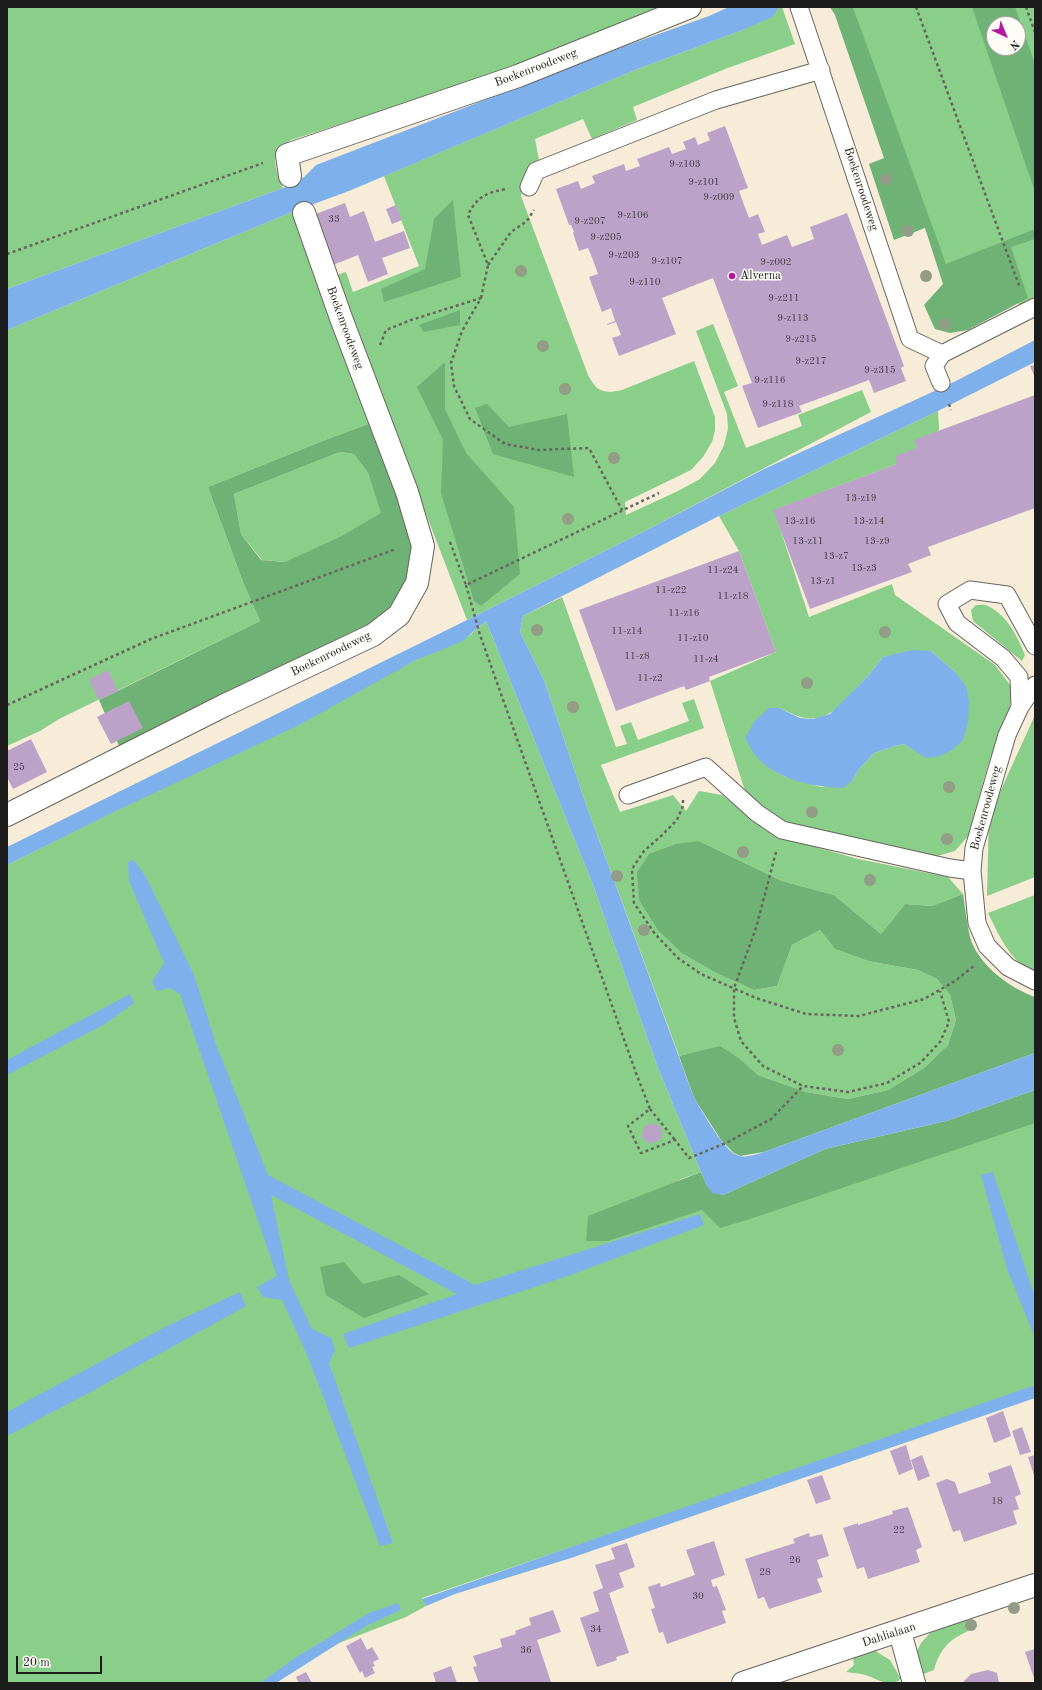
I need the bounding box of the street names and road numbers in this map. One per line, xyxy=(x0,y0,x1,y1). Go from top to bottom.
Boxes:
street label: Boekenroodeweg xyxy=(493,46,579,90)
street label: Boekenroodeweg xyxy=(841,145,881,233)
street label: Boekenroodeweg xyxy=(323,285,367,371)
street label: Boekenroodeweg xyxy=(289,628,373,680)
street label: Boekenroodeweg xyxy=(968,764,1004,852)
street label: Dahlialaan xyxy=(860,1620,918,1650)

